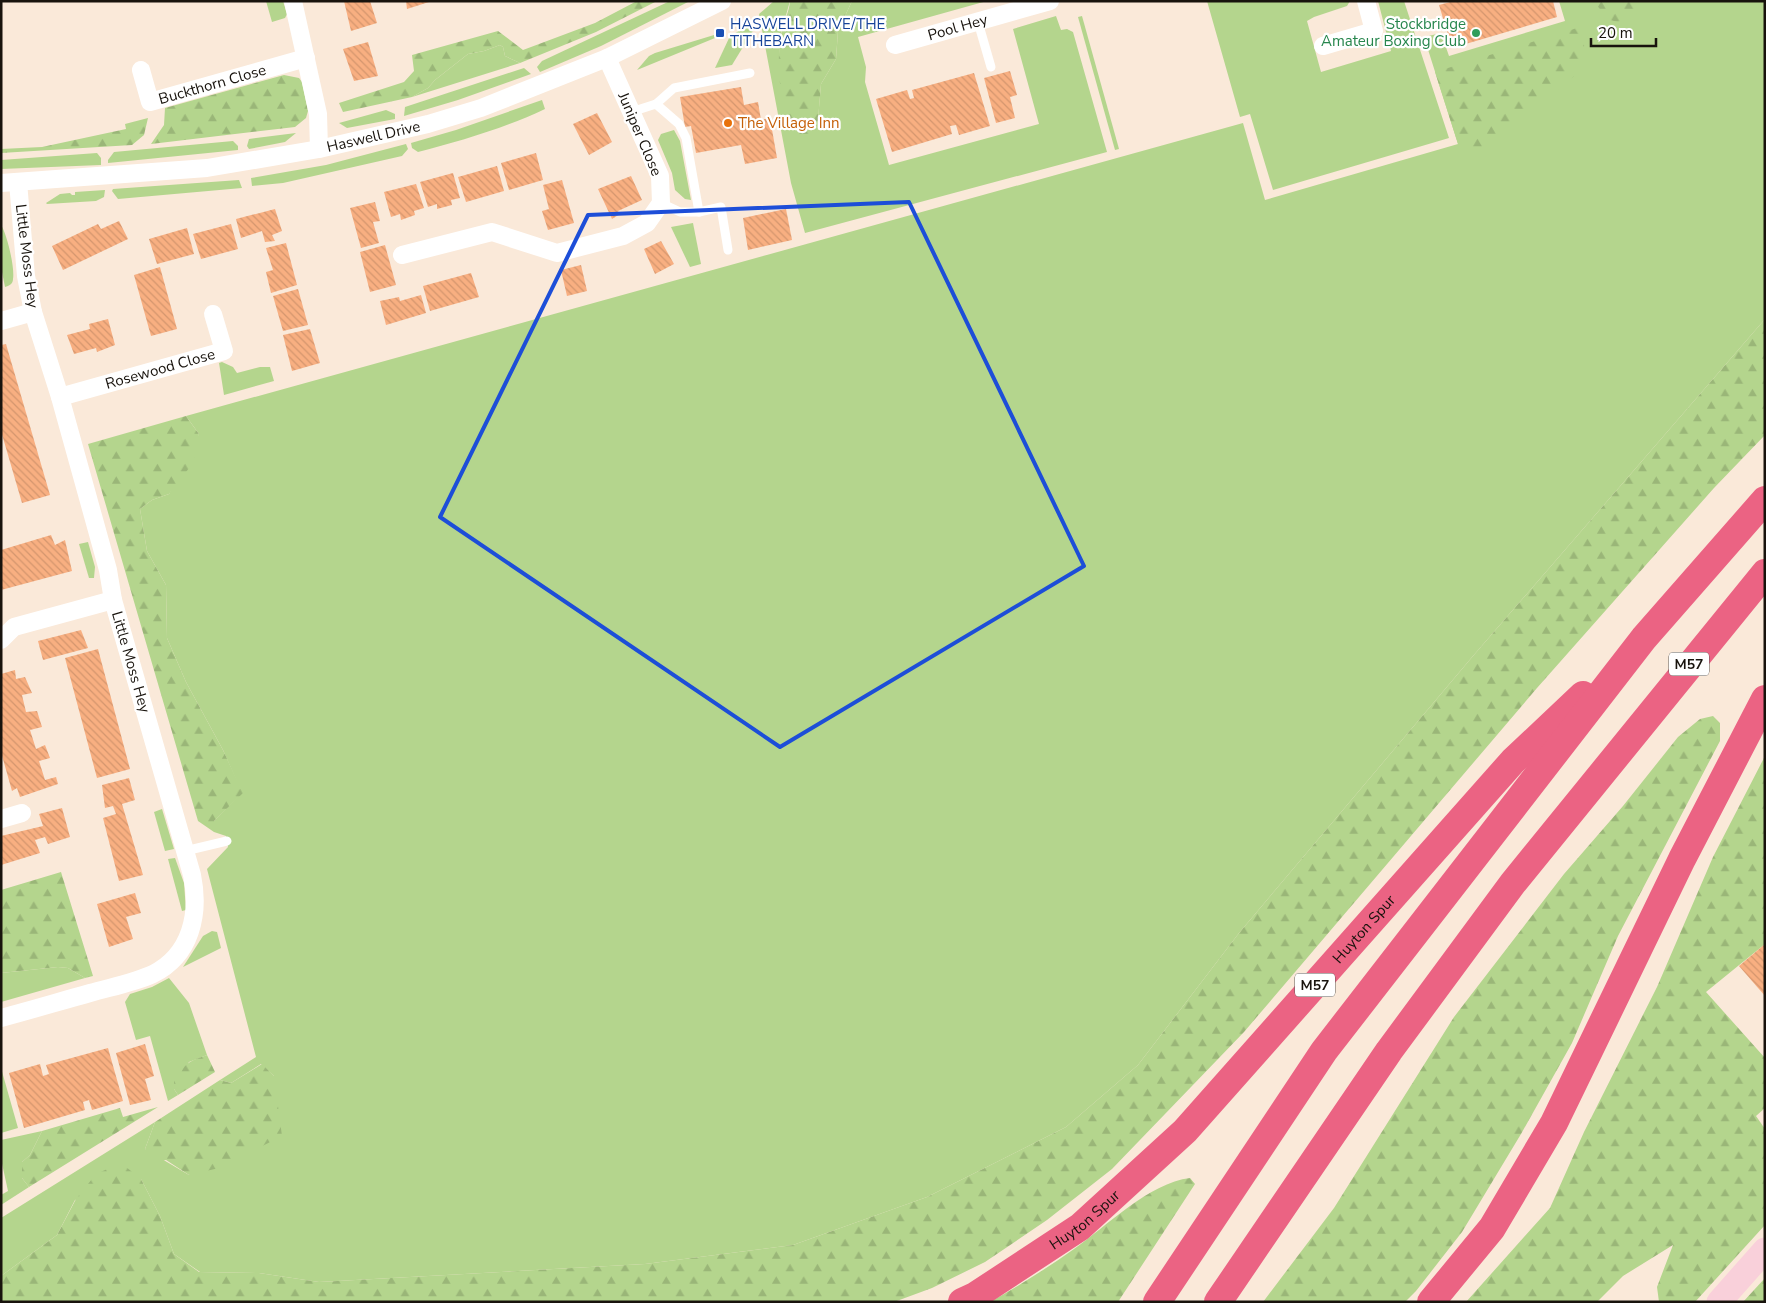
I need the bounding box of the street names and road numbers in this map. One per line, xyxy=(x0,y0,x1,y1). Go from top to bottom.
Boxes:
street label: Pool Hey xyxy=(925,9,990,45)
street label: Buckthorn Close xyxy=(156,60,268,109)
street label: Juniper Close xyxy=(613,88,667,179)
street label: Haswell Drive xyxy=(325,116,422,157)
street label: Little Moss Hey xyxy=(11,203,43,309)
street label: Rosewood Close xyxy=(103,344,217,394)
street label: Little Moss Hey xyxy=(107,609,155,715)
road number: M57 xyxy=(1669,652,1709,676)
street label: Huyton Spur xyxy=(1328,890,1400,968)
road number: M57 xyxy=(1295,974,1335,996)
street label: Huyton Spur xyxy=(1046,1185,1125,1254)

